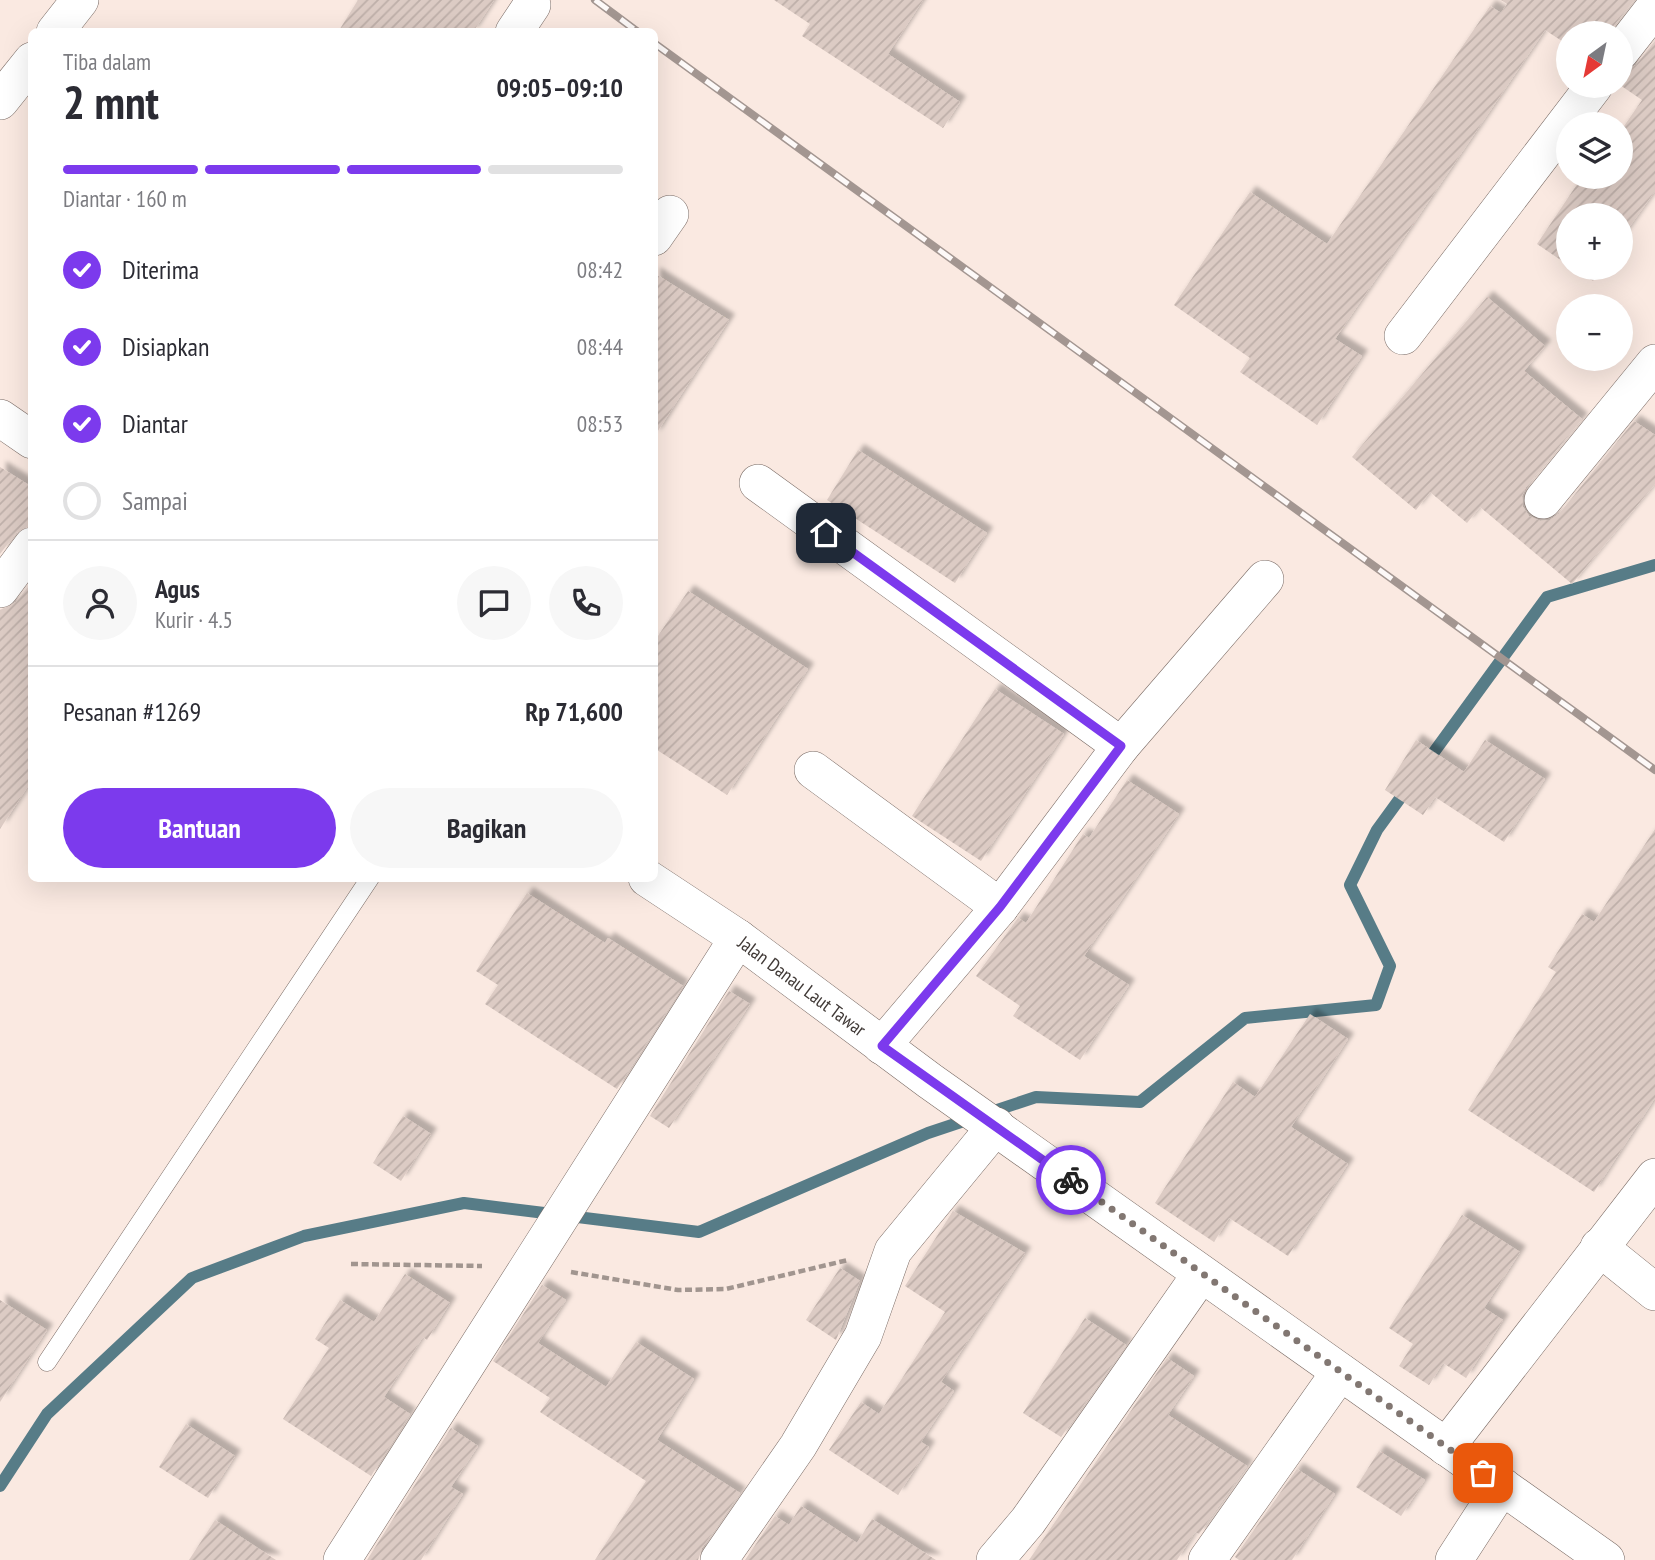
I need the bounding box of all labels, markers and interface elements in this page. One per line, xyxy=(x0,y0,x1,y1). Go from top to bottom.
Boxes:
north arrow xyxy=(1556,21,1633,98)
map controls xyxy=(1556,21,1633,371)
text: Tiba dalam xyxy=(63,47,151,76)
text: 09:05–09:10 xyxy=(496,71,623,104)
text: 2 mnt xyxy=(63,72,159,132)
button: layers xyxy=(1556,112,1633,189)
text: Diantar · 160 m xyxy=(63,184,187,213)
button: + xyxy=(1556,203,1633,280)
icon: check xyxy=(63,251,101,289)
text: Diterima xyxy=(122,253,199,286)
text: 08:42 xyxy=(577,255,623,284)
button: − xyxy=(1556,294,1633,371)
icon: check xyxy=(63,328,101,366)
text: Disiapkan xyxy=(122,330,209,363)
text: 08:44 xyxy=(577,332,623,361)
icon: check xyxy=(63,405,101,443)
text: Diantar xyxy=(122,407,188,440)
text: 08:53 xyxy=(577,409,623,438)
text: Sampai xyxy=(122,484,188,517)
pin xyxy=(796,503,856,563)
icon: home xyxy=(807,514,845,552)
button: person xyxy=(63,566,137,640)
button: chat xyxy=(457,566,531,640)
button: phone xyxy=(549,566,623,640)
text: Agus xyxy=(155,572,200,605)
text: Kurir · 4.5 xyxy=(155,605,233,634)
text: Pesanan #1269 xyxy=(63,695,201,728)
text: Rp 71,600 xyxy=(525,695,623,728)
button: Bantuan xyxy=(63,788,336,868)
button: Bagikan xyxy=(350,788,623,868)
street label: Jalan Danau Laut Tawar xyxy=(733,930,871,1042)
courier xyxy=(1036,1145,1106,1215)
icon: bike xyxy=(1052,1161,1090,1199)
pin xyxy=(1453,1443,1513,1503)
icon: bag xyxy=(1464,1454,1502,1492)

